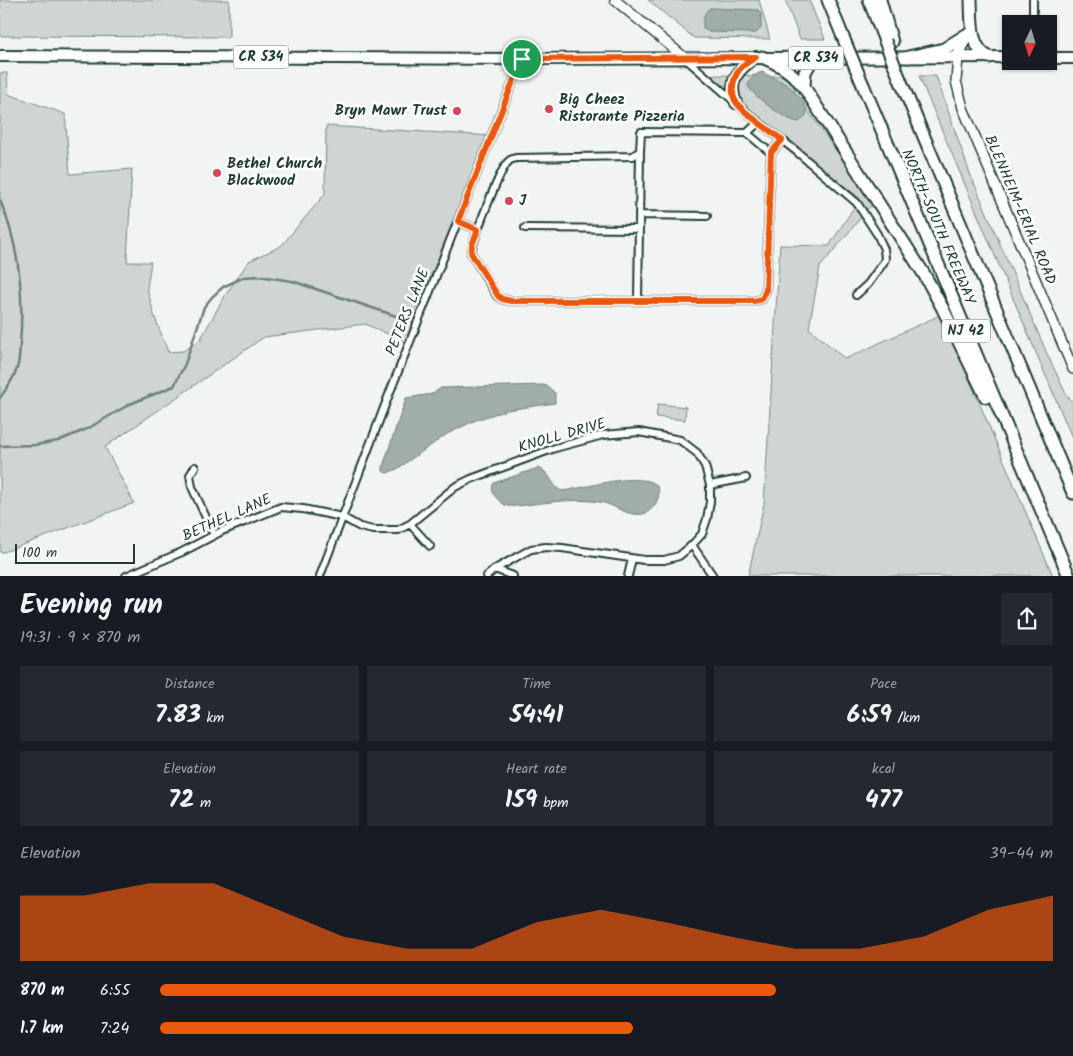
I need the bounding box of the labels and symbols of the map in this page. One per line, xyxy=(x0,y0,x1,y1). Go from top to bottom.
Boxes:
north arrow xyxy=(1002,15,1058,70)
pin xyxy=(501,38,543,80)
road number: CR 534 xyxy=(234,46,288,68)
road number: CR 534 xyxy=(788,46,844,70)
place label: Big Cheez Ristorante Pizzeria xyxy=(559,88,685,129)
place label: Bryn Mawr Trust xyxy=(335,99,447,123)
marker: Big Cheez Ristorante Pizzeria xyxy=(543,103,555,115)
marker: Bryn Mawr Trust xyxy=(451,105,463,117)
street label: BLENHEIM-ERIAL ROAD xyxy=(977,131,1063,289)
street label: NORTH-SOUTH FREEWAY xyxy=(894,145,982,310)
place label: Bethel Church Blackwood xyxy=(227,152,322,193)
marker: Bethel Church Blackwood xyxy=(211,167,223,179)
place label: J xyxy=(519,189,527,213)
marker: J xyxy=(503,195,515,207)
street label: PETERS LANE xyxy=(380,263,437,359)
road number: NJ 42 xyxy=(942,320,990,342)
street label: KNOLL DRIVE xyxy=(515,412,610,460)
street label: BETHEL LANE xyxy=(178,487,277,548)
scale bar xyxy=(15,541,135,564)

